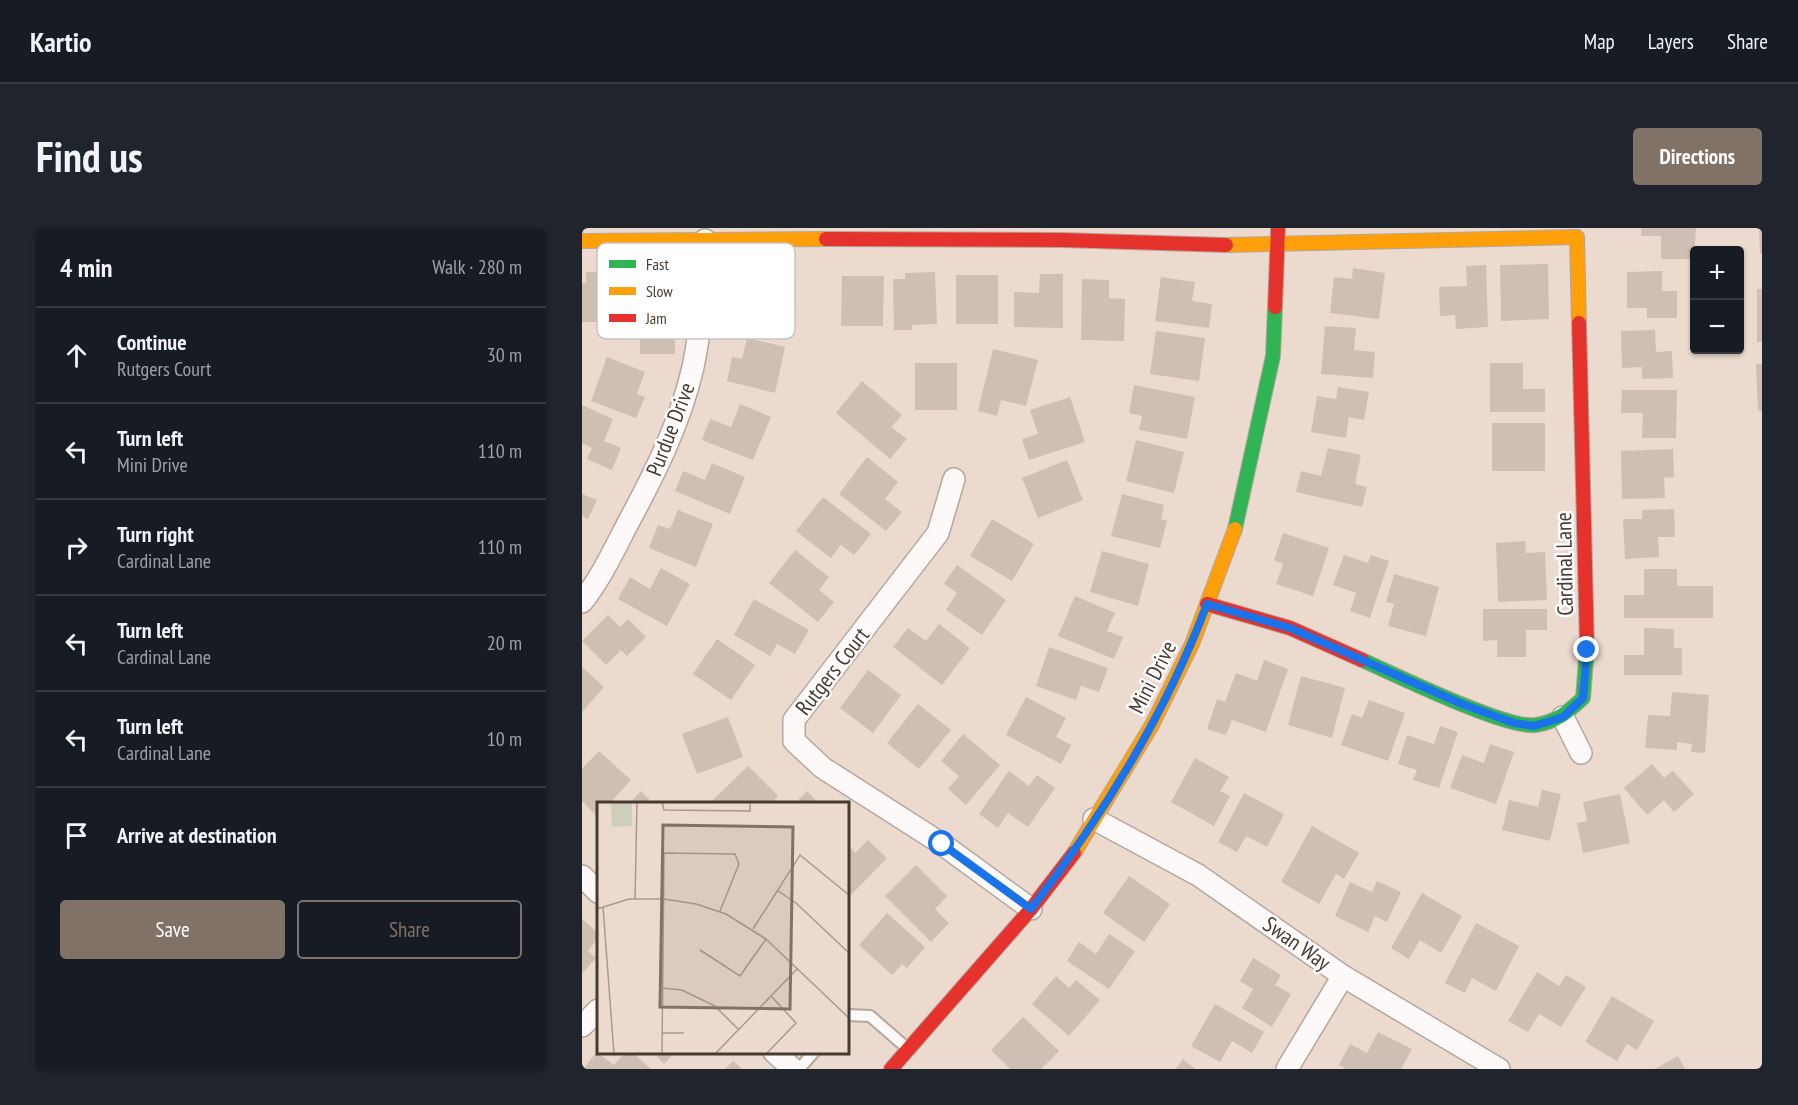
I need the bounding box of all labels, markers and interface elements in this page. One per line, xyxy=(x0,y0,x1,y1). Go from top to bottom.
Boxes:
text: Kartio xyxy=(30,23,92,60)
text: Map xyxy=(1584,28,1615,55)
text: Layers xyxy=(1648,28,1694,55)
text: Share xyxy=(1727,28,1768,55)
button: Directions xyxy=(1633,128,1762,185)
text: Find us xyxy=(36,129,143,184)
legend xyxy=(597,243,795,339)
map controls xyxy=(1690,246,1744,354)
button: + xyxy=(1690,246,1744,300)
text: 4 min xyxy=(60,251,113,284)
text: Walk · 280 m xyxy=(432,254,522,280)
text: Fast xyxy=(646,254,669,274)
text: Slow xyxy=(646,281,673,301)
button: − xyxy=(1690,300,1744,354)
text: Jam xyxy=(645,308,667,328)
text: Continue xyxy=(117,328,187,356)
icon: ahead xyxy=(60,339,93,372)
text: 30 m xyxy=(487,342,522,368)
text: Rutgers Court xyxy=(117,356,211,382)
street label: Purdue Drive xyxy=(639,378,701,480)
text: Turn left xyxy=(117,424,183,452)
icon: left xyxy=(60,435,93,468)
text: 110 m xyxy=(478,438,522,464)
text: Mini Drive xyxy=(117,452,188,478)
street label: Cardinal Lane xyxy=(1549,512,1579,616)
text: Turn right xyxy=(117,520,194,548)
icon: right xyxy=(60,531,93,564)
text: 110 m xyxy=(478,534,522,560)
text: Cardinal Lane xyxy=(117,548,211,574)
text: Turn left xyxy=(117,616,183,644)
street label: Rutgers Court xyxy=(789,621,875,721)
icon: left xyxy=(60,627,93,660)
text: 20 m xyxy=(487,630,522,656)
street label: Mini Drive xyxy=(1122,636,1182,718)
route end xyxy=(1573,636,1599,662)
text: Cardinal Lane xyxy=(117,644,211,670)
text: Turn left xyxy=(117,712,183,740)
icon: left xyxy=(60,723,93,756)
text: 10 m xyxy=(487,726,522,752)
text: Cardinal Lane xyxy=(117,740,211,766)
inset map xyxy=(597,802,849,1054)
icon: arrive xyxy=(60,819,93,852)
text: Arrive at destination xyxy=(117,821,277,849)
route start xyxy=(928,830,954,856)
button: Save xyxy=(60,900,285,959)
button: Share xyxy=(297,900,522,959)
street label: Swan Way xyxy=(1258,910,1337,977)

